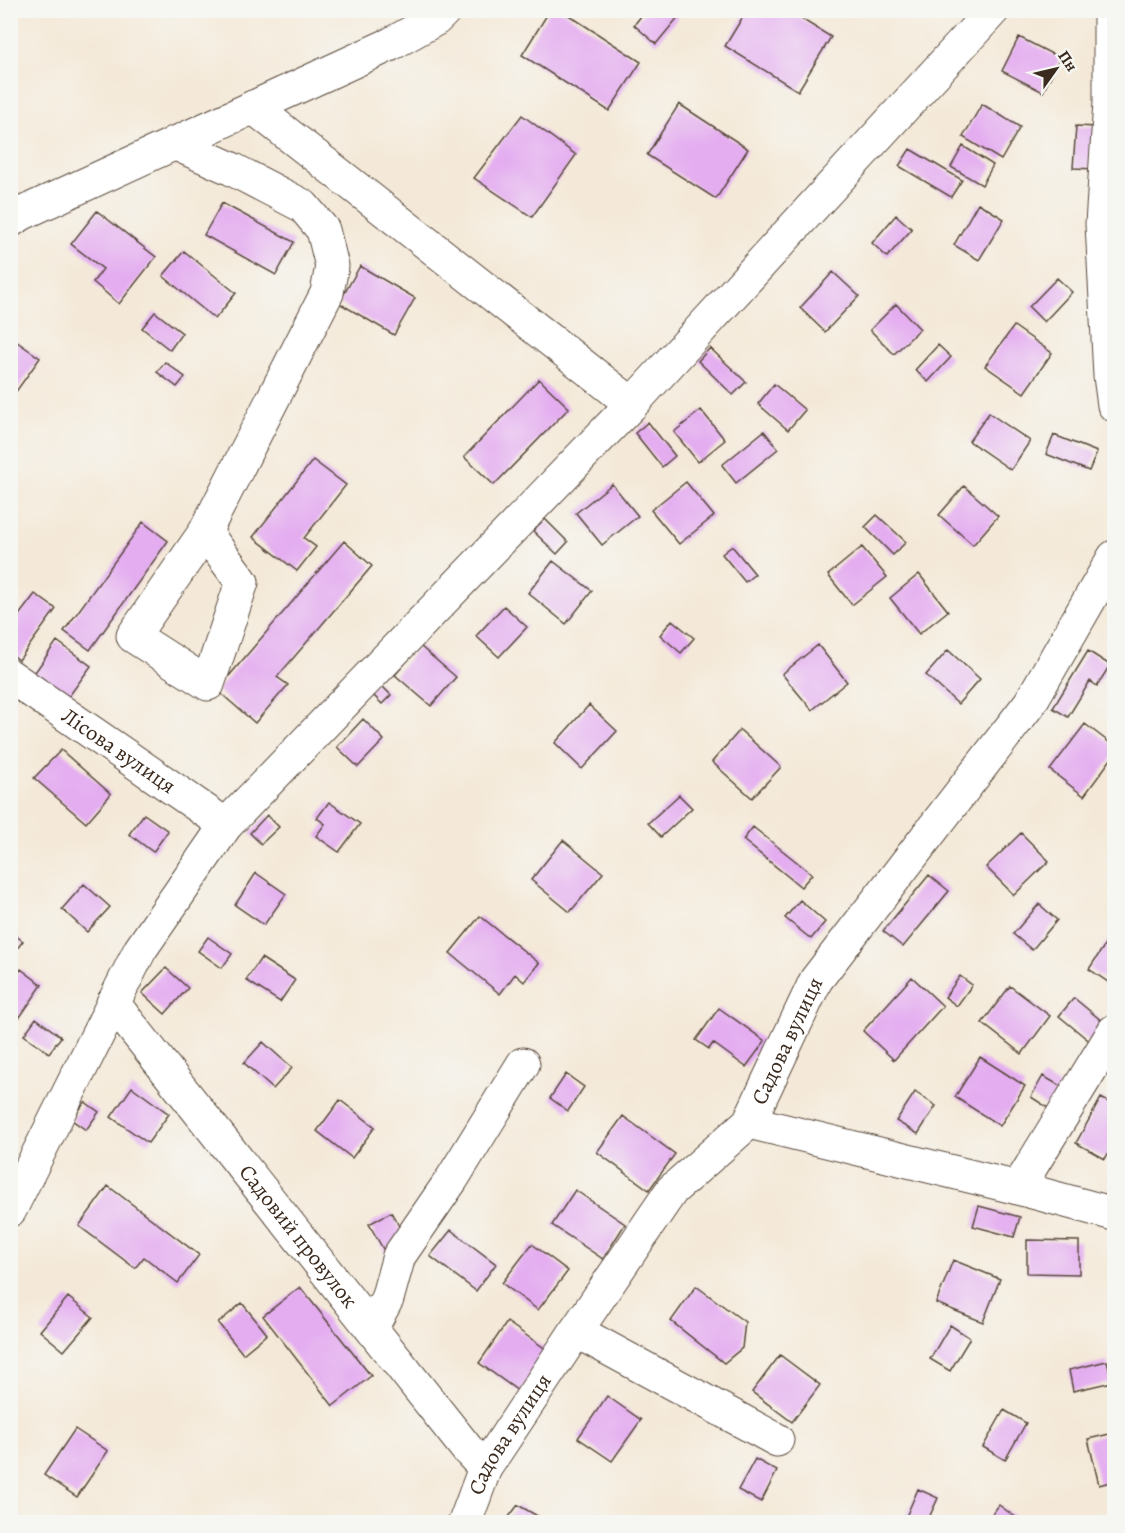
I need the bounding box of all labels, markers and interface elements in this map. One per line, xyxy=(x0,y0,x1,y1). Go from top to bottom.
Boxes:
north arrow xyxy=(1026,39,1086,99)
text: Пн xyxy=(1053,46,1083,76)
street label: Лісова вулиця xyxy=(55,701,182,801)
street label: Садова вулиця xyxy=(744,972,830,1110)
street label: Садовий провулок xyxy=(232,1158,365,1315)
street label: Садова вулиця xyxy=(461,1368,559,1499)

